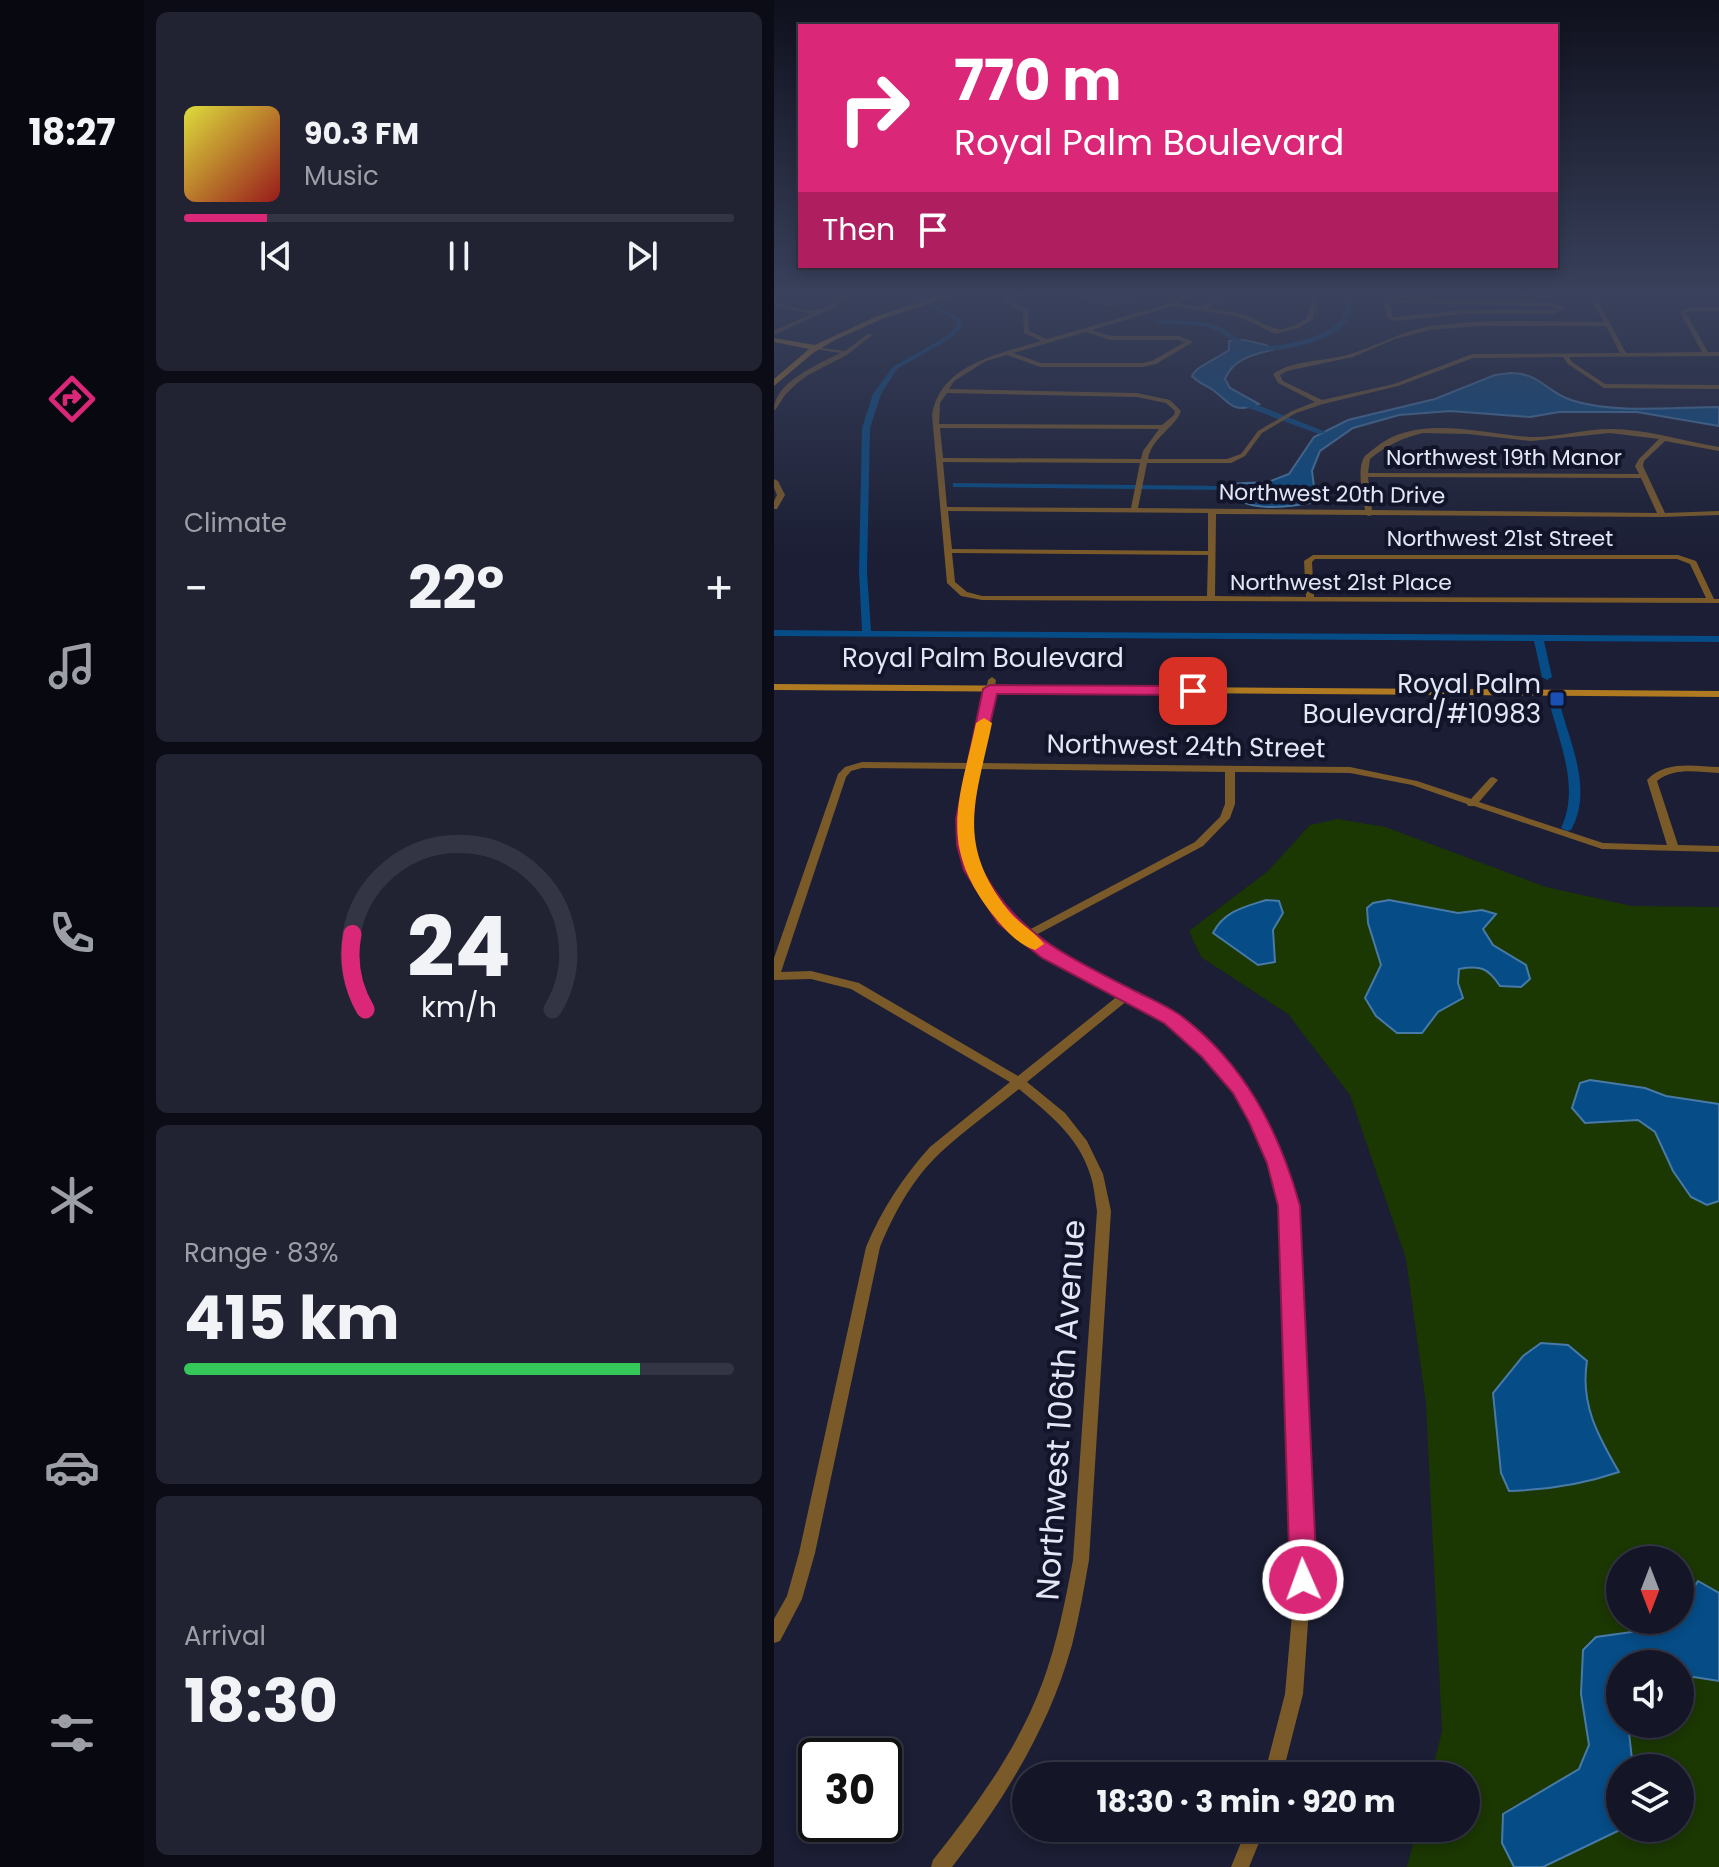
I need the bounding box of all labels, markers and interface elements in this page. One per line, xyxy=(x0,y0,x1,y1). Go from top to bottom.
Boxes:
text: 770 m xyxy=(954,41,1122,120)
icon: right xyxy=(822,56,926,160)
text: 18:27 xyxy=(29,107,115,158)
text: 90.3 FM xyxy=(304,112,419,155)
text: Royal Palm Boulevard xyxy=(954,117,1344,168)
text: Music xyxy=(304,158,379,194)
text: Then xyxy=(822,208,895,251)
icon: arrive xyxy=(911,208,955,252)
icon: previous xyxy=(254,234,298,278)
icon: pause xyxy=(437,234,481,278)
icon: next xyxy=(620,234,664,278)
icon: directions xyxy=(44,371,100,427)
street label: Northwest 19th Manor xyxy=(1386,442,1622,473)
street label: Northwest 20th Drive xyxy=(1219,477,1445,511)
text: Climate xyxy=(184,505,287,541)
street label: Northwest 21st Street xyxy=(1387,523,1613,554)
text: 22° xyxy=(408,546,504,630)
text: − xyxy=(184,558,208,619)
text: + xyxy=(704,558,734,619)
street label: Northwest 21st Place xyxy=(1230,567,1452,598)
icon: music xyxy=(44,638,100,694)
street label: Royal Palm Boulevard xyxy=(842,640,1124,676)
pin xyxy=(1159,657,1227,725)
place label: Royal Palm Boulevard/#10983 xyxy=(1303,666,1541,732)
icon: arrive xyxy=(1171,669,1215,713)
marker: Royal Palm Boulevard/#10983 xyxy=(1548,690,1566,708)
street label: Northwest 24th Street xyxy=(1046,726,1326,766)
text: 24 xyxy=(407,888,511,1004)
icon: phone xyxy=(44,905,100,961)
text: km/h xyxy=(421,987,497,1027)
icon: climate xyxy=(44,1172,100,1228)
street label: Northwest 106th Avenue xyxy=(1024,1218,1096,1602)
text: Range · 83% xyxy=(184,1235,339,1271)
text: 415 km xyxy=(184,1276,400,1360)
icon: car xyxy=(44,1439,100,1495)
position arrow xyxy=(1261,1538,1345,1622)
north arrow xyxy=(1606,1546,1694,1634)
map controls xyxy=(1606,1546,1694,1842)
text: Arrival xyxy=(184,1618,266,1654)
button: sound xyxy=(1606,1650,1694,1738)
text: 18:30 xyxy=(184,1659,338,1743)
icon: filters xyxy=(44,1705,100,1761)
speed limit sign: 30 xyxy=(798,1738,902,1842)
button: layers xyxy=(1606,1754,1694,1842)
text: 18:30 · 3 min · 920 m xyxy=(1097,1780,1395,1823)

